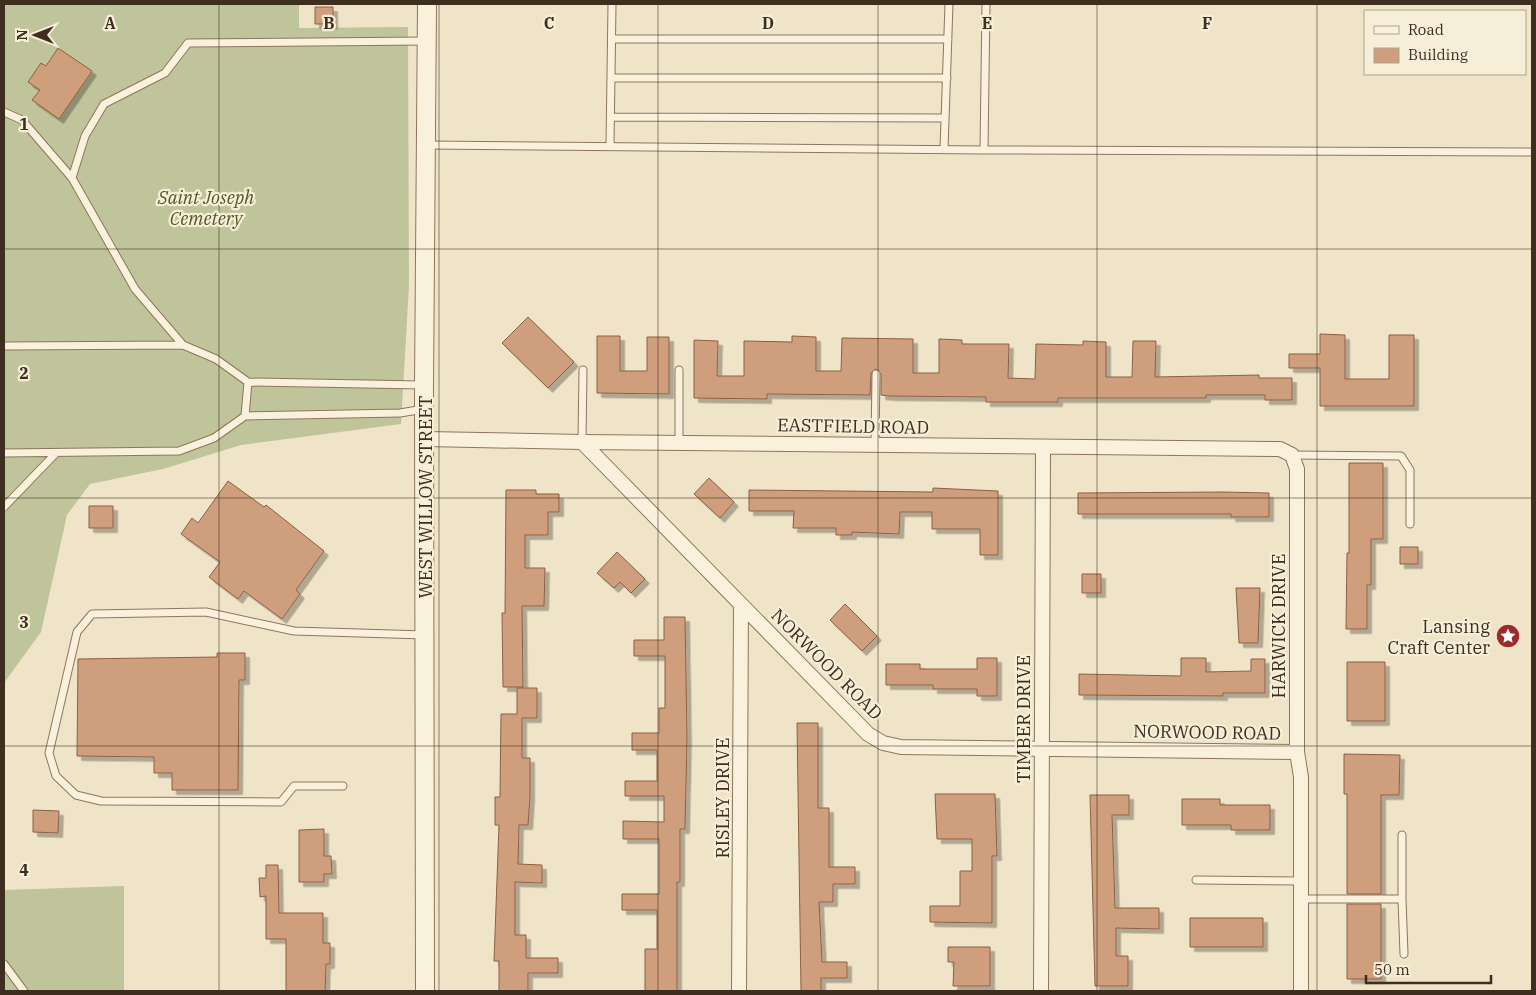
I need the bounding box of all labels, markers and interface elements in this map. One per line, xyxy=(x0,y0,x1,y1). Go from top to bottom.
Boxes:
north arrow xyxy=(10,10,60,60)
legend xyxy=(1364,10,1526,75)
text: A xyxy=(104,13,116,33)
text: B xyxy=(323,13,335,33)
text: C xyxy=(544,13,554,33)
text: D xyxy=(762,13,774,33)
text: E xyxy=(982,13,992,33)
text: F xyxy=(1202,13,1212,33)
text: Road xyxy=(1408,20,1444,39)
text: N xyxy=(13,29,31,41)
text: Building xyxy=(1408,45,1468,64)
text: 1 xyxy=(19,114,29,134)
park label: Saint Joseph Cemetery xyxy=(157,186,254,230)
text: 2 xyxy=(19,363,29,383)
street label: WEST WILLOW STREET xyxy=(414,395,437,599)
street label: EASTFIELD ROAD xyxy=(777,413,929,439)
street label: HARWICK DRIVE xyxy=(1267,554,1290,698)
street label: NORWOOD ROAD xyxy=(767,604,887,724)
text: 3 xyxy=(19,612,29,632)
place label: Lansing Craft Center xyxy=(1388,615,1490,659)
place icon: Lansing Craft Center xyxy=(1495,623,1521,649)
street label: TIMBER DRIVE xyxy=(1012,655,1035,783)
street label: NORWOOD ROAD xyxy=(1133,719,1281,745)
street label: RISLEY DRIVE xyxy=(711,738,734,858)
text: 4 xyxy=(19,860,29,880)
scale bar xyxy=(1366,952,1491,984)
text: 50 m xyxy=(1374,960,1410,979)

